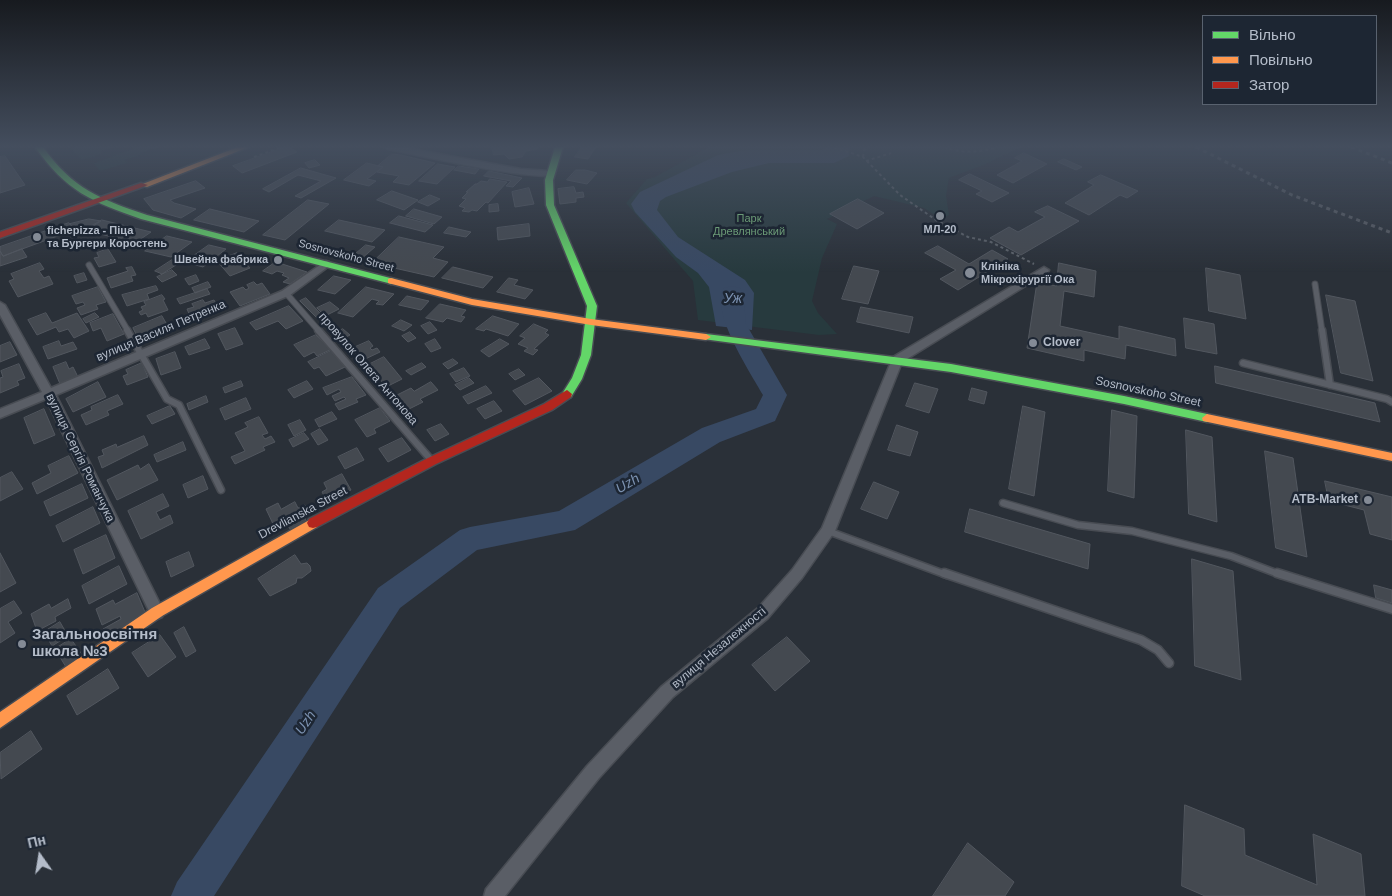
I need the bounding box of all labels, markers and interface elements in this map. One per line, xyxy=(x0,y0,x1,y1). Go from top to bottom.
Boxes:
legend xyxy=(1202,15,1377,105)
text: Вільно xyxy=(1249,26,1296,43)
text: Повільно xyxy=(1249,51,1313,68)
text: Затор xyxy=(1249,76,1289,93)
marker: МЛ-20 xyxy=(934,210,946,222)
park label: Парк Древлянський xyxy=(713,212,785,238)
place label: МЛ-20 xyxy=(924,223,956,237)
place label: fichepizza - Піца та Бургери Коростень xyxy=(47,224,167,250)
marker: fichepizza - Піца та Бургери Коростень xyxy=(31,231,43,243)
street label: Sosnovskoho Street xyxy=(297,237,395,275)
place label: Швейна фабрика xyxy=(174,253,268,267)
marker: Швейна фабрика xyxy=(272,254,284,266)
place label: Клініка Мікрохірургії Ока xyxy=(981,260,1074,286)
marker: Клініка Мікрохірургії Ока xyxy=(963,266,977,280)
water label: Уж xyxy=(724,291,742,307)
street label: вулиця Василя Петренка xyxy=(94,297,228,365)
street label: провулок Олега Антонова xyxy=(315,310,421,428)
place label: Clover xyxy=(1043,336,1080,350)
marker: Clover xyxy=(1027,337,1039,349)
street label: Sosnovskoho Street xyxy=(1094,374,1202,410)
street label: вулиця Сергія Романчука xyxy=(43,391,117,525)
water label: Uzh xyxy=(613,470,643,498)
street label: Drevlianska Street xyxy=(256,484,350,542)
place label: ATB-Market xyxy=(1292,493,1358,507)
marker: ATB-Market xyxy=(1362,494,1374,506)
street label: вулиця Незалежності xyxy=(669,604,769,692)
place label: Загальноосвітня школа №3 xyxy=(32,626,157,661)
marker: Загальноосвітня школа №3 xyxy=(16,638,28,650)
water label: Uzh xyxy=(292,708,320,738)
north arrow xyxy=(15,831,65,881)
text: Пн xyxy=(26,832,47,851)

